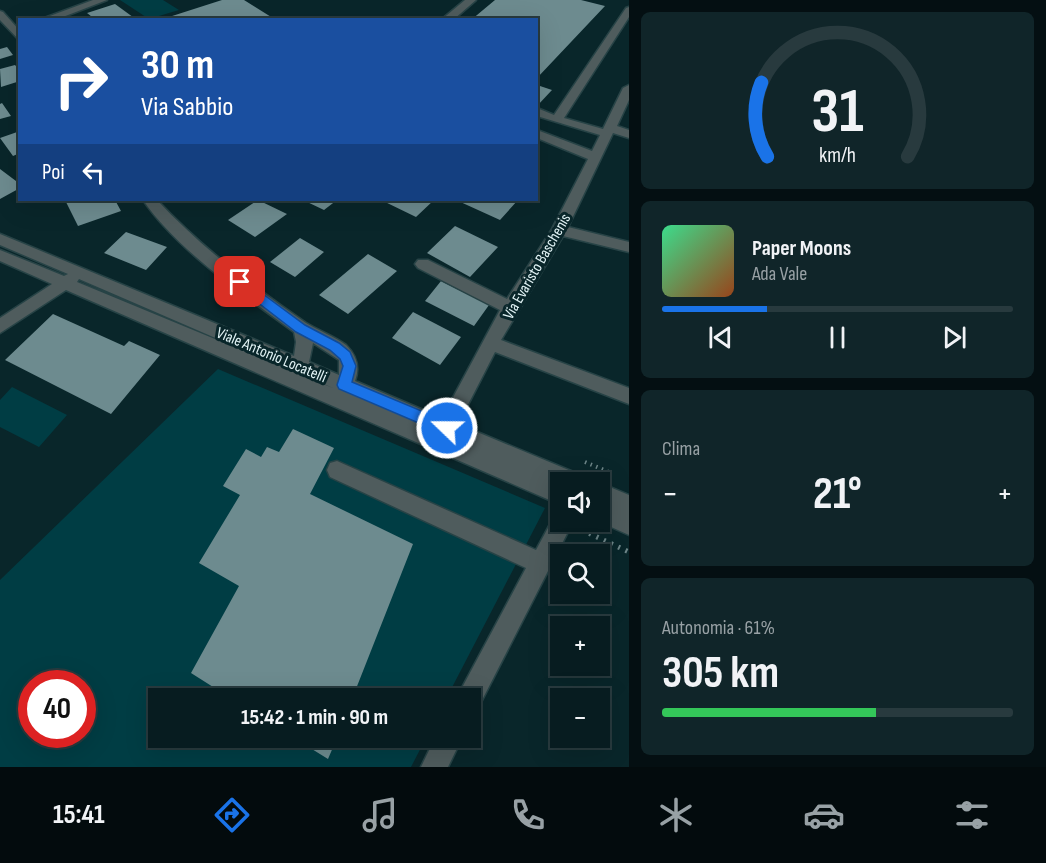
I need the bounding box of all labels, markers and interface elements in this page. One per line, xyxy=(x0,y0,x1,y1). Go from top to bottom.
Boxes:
text: 30 m xyxy=(141,40,214,91)
icon: right xyxy=(42,42,120,120)
text: 31 xyxy=(811,76,864,151)
text: Via Sabbio xyxy=(141,91,233,123)
text: km/h xyxy=(819,144,856,169)
icon: left xyxy=(77,156,110,189)
text: Poi xyxy=(42,159,65,186)
street label: Via Evaristo Baschenis xyxy=(499,210,575,323)
text: Paper Moons xyxy=(752,235,851,262)
pin xyxy=(214,256,265,307)
text: Ada Vale xyxy=(752,262,807,286)
icon: arrive xyxy=(223,265,256,298)
icon: previous xyxy=(704,321,737,354)
icon: pause xyxy=(821,321,854,354)
icon: next xyxy=(938,321,971,354)
street label: Viale Antonio Locatelli xyxy=(213,324,329,387)
position arrow xyxy=(415,396,479,460)
text: Clima xyxy=(662,437,700,461)
text: 21° xyxy=(813,467,862,522)
map controls xyxy=(550,472,610,748)
button: sound xyxy=(550,472,610,532)
text: − xyxy=(662,474,678,514)
text: + xyxy=(997,474,1013,514)
button: search xyxy=(550,544,610,604)
button: + xyxy=(550,616,610,676)
text: Autonomia · 61% xyxy=(662,616,775,640)
text: 305 km xyxy=(662,646,779,701)
speed limit sign: 40 xyxy=(18,670,96,748)
button: − xyxy=(550,688,610,748)
text: 15:42 · 1 min · 90 m xyxy=(241,704,388,731)
icon: directions xyxy=(211,794,253,836)
icon: music xyxy=(359,794,401,836)
icon: phone xyxy=(507,794,549,836)
icon: climate xyxy=(655,794,697,836)
icon: car xyxy=(803,794,845,836)
icon: filters xyxy=(951,794,993,836)
text: 15:41 xyxy=(53,799,105,831)

